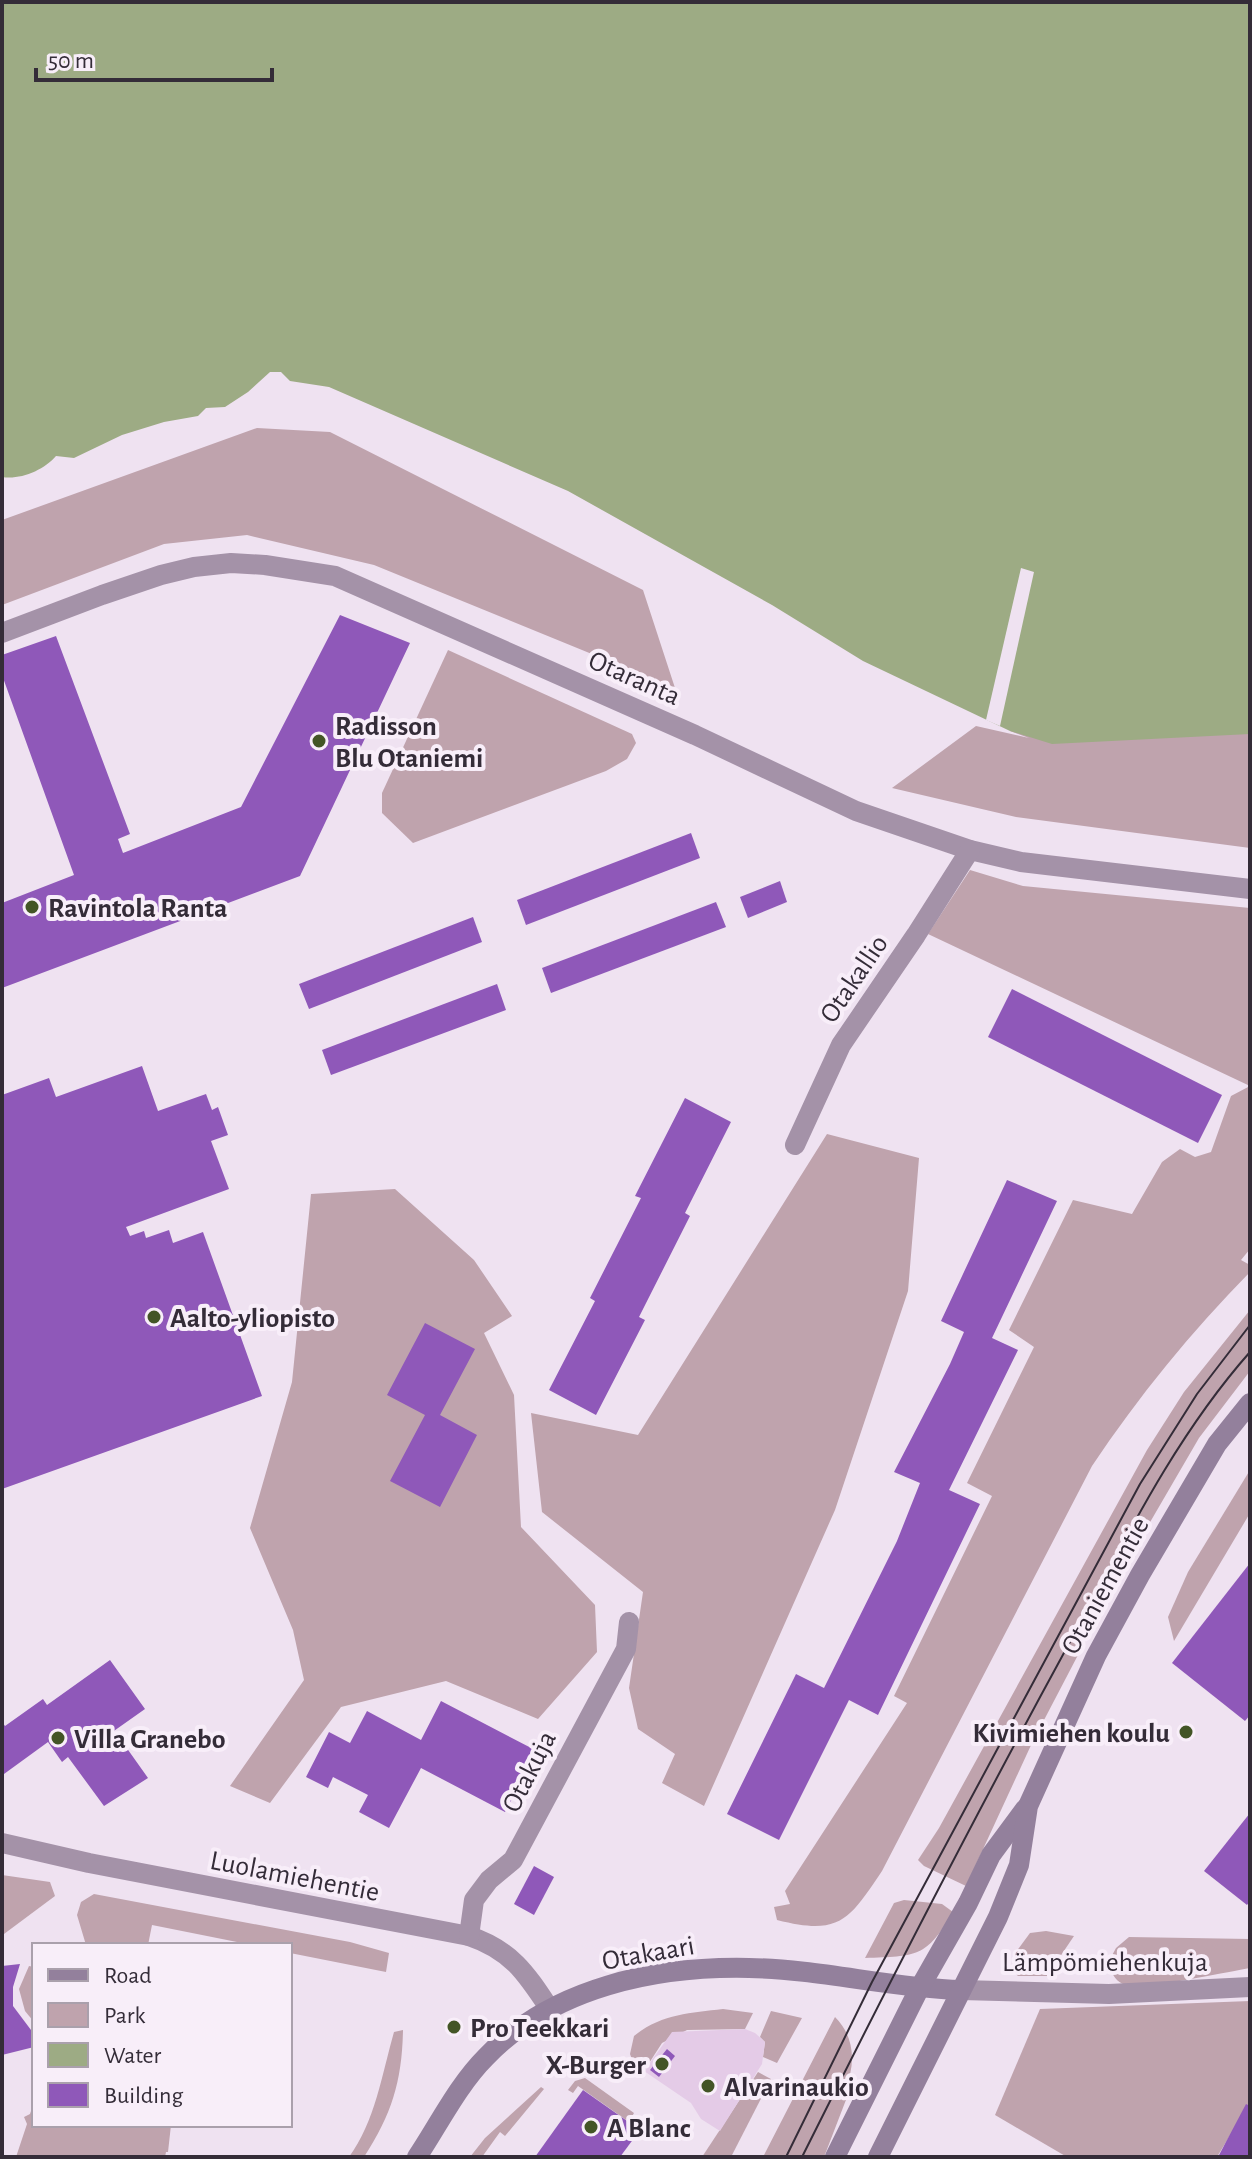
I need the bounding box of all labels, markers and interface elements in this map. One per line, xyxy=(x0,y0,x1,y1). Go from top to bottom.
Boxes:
scale bar xyxy=(36,32,272,82)
text: 50 m xyxy=(48,49,94,73)
street label: Otaranta xyxy=(584,646,684,711)
place label: Radisson Blu Otaniemi xyxy=(335,713,483,773)
marker: Radisson Blu Otaniemi xyxy=(310,732,328,750)
place label: Ravintola Ranta xyxy=(48,895,227,923)
marker: Ravintola Ranta xyxy=(23,898,41,916)
street label: Otakallio xyxy=(815,930,894,1028)
place label: Aalto-yliopisto xyxy=(170,1305,335,1333)
marker: Aalto-yliopisto xyxy=(145,1308,163,1326)
street label: Otaniementie xyxy=(1057,1513,1155,1659)
place label: Kivimiehen koulu xyxy=(973,1720,1170,1748)
marker: Kivimiehen koulu xyxy=(1177,1723,1195,1741)
place label: Villa Granebo xyxy=(74,1726,226,1754)
street label: Otakuja xyxy=(498,1727,562,1817)
marker: Villa Granebo xyxy=(49,1729,67,1747)
street label: Luolamiehentie xyxy=(208,1847,382,1907)
street label: Otakaari xyxy=(600,1932,697,1976)
legend xyxy=(32,1943,292,2127)
street label: Lämpömiehenkuja xyxy=(1002,1949,1208,1977)
text: Road xyxy=(104,1964,152,1988)
text: Park xyxy=(104,2004,145,2028)
place label: Pro Teekkari xyxy=(470,2015,609,2043)
marker: Pro Teekkari xyxy=(445,2018,463,2036)
text: Water xyxy=(104,2044,162,2068)
place label: X-Burger xyxy=(545,2052,646,2080)
marker: X-Burger xyxy=(653,2055,671,2073)
place label: Alvarinaukio xyxy=(724,2074,869,2102)
marker: Alvarinaukio xyxy=(699,2077,717,2095)
text: Building xyxy=(104,2084,183,2108)
place label: A Blanc xyxy=(607,2115,691,2143)
marker: A Blanc xyxy=(582,2118,600,2136)

